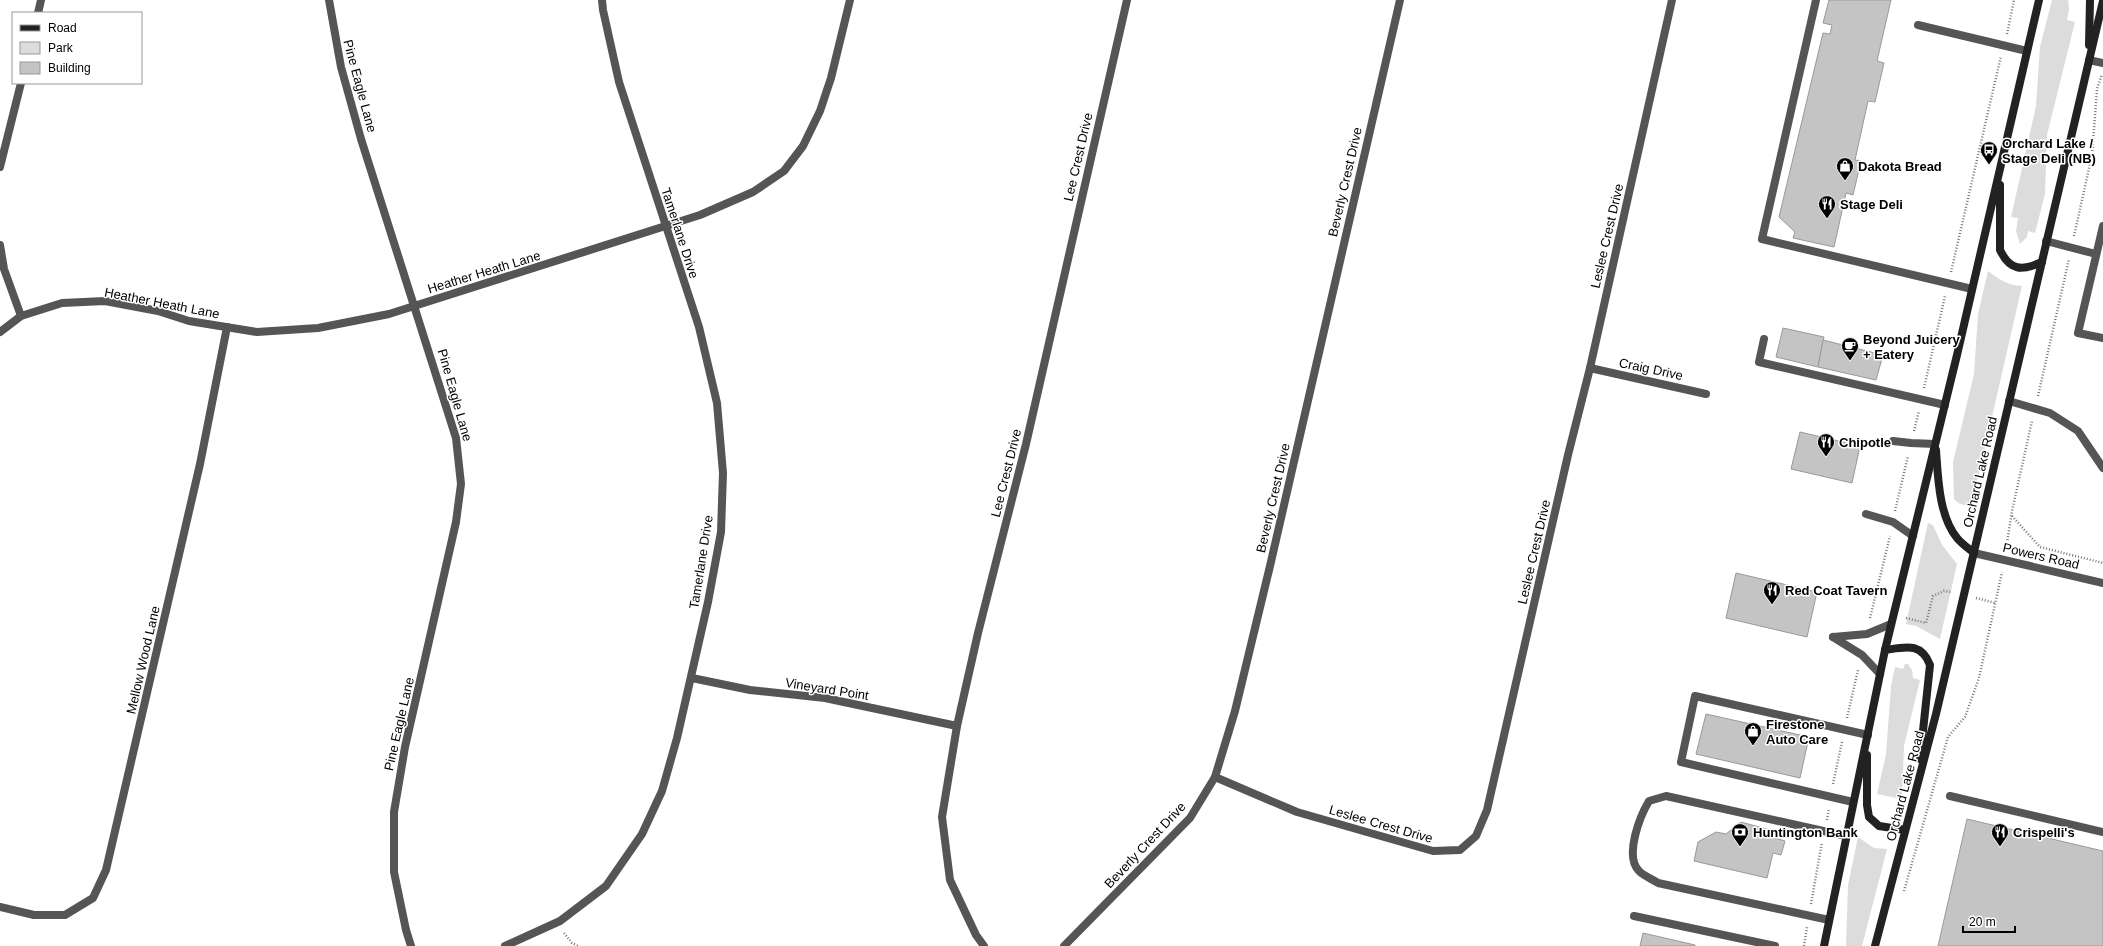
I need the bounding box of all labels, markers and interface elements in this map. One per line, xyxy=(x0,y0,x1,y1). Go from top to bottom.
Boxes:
legend xyxy=(12,12,142,84)
text: Road xyxy=(48,21,77,35)
street label: Pine Eagle Lane xyxy=(340,38,380,134)
text: Park xyxy=(48,41,74,55)
text: Building xyxy=(48,61,91,75)
street label: Lee Crest Drive xyxy=(1061,111,1095,203)
street label: Beverly Crest Drive xyxy=(1325,126,1365,238)
place label: Orchard Lake / Stage Deli (NB) xyxy=(2002,136,2096,166)
bus stop icon: Orchard Lake / Stage Deli (NB) xyxy=(1979,140,1999,165)
shop icon: Dakota Bread xyxy=(1835,156,1855,181)
place label: Dakota Bread xyxy=(1858,159,1942,174)
street label: Leslee Crest Drive xyxy=(1588,182,1626,290)
street label: Tamerlane Drive xyxy=(658,186,702,280)
restaurant icon: Stage Deli xyxy=(1817,194,1837,219)
place label: Stage Deli xyxy=(1840,197,1903,212)
street label: Heather Heath Lane xyxy=(426,248,542,296)
street label: Heather Heath Lane xyxy=(103,284,221,322)
place label: Beyond Juicery + Eatery xyxy=(1863,332,1961,362)
cafe icon: Beyond Juicery + Eatery xyxy=(1840,336,1860,361)
street label: Pine Eagle Lane xyxy=(435,347,475,443)
street label: Craig Drive xyxy=(1618,355,1684,383)
street label: Orchard Lake Road xyxy=(1960,415,2000,529)
street label: Lee Crest Drive xyxy=(988,427,1024,519)
restaurant icon: Chipotle xyxy=(1816,432,1836,457)
place label: Chipotle xyxy=(1839,435,1891,450)
street label: Beverly Crest Drive xyxy=(1253,442,1293,554)
street label: Leslee Crest Drive xyxy=(1515,498,1553,606)
street label: Tamerlane Drive xyxy=(686,514,716,610)
street label: Powers Road xyxy=(2001,540,2081,572)
restaurant icon: Red Coat Tavern xyxy=(1762,580,1782,605)
place label: Red Coat Tavern xyxy=(1785,583,1887,598)
street label: Mellow Wood Lane xyxy=(123,605,163,715)
street label: Vineyard Point xyxy=(784,675,870,703)
street label: Pine Eagle Lane xyxy=(381,676,417,772)
place label: Firestone Auto Care xyxy=(1766,717,1828,747)
shop icon: Firestone Auto Care xyxy=(1743,721,1763,746)
street label: Orchard Lake Road xyxy=(1883,729,1927,843)
street label: Beverly Crest Drive xyxy=(1101,799,1189,891)
street label: Leslee Crest Drive xyxy=(1328,802,1434,846)
bank icon: Huntington Bank xyxy=(1730,822,1750,847)
restaurant icon: Crispelli's xyxy=(1990,822,2010,847)
place label: Huntington Bank xyxy=(1753,825,1858,840)
place label: Crispelli's xyxy=(2013,825,2075,840)
scale bar xyxy=(1963,908,2015,934)
text: 20 m xyxy=(1969,915,1996,929)

